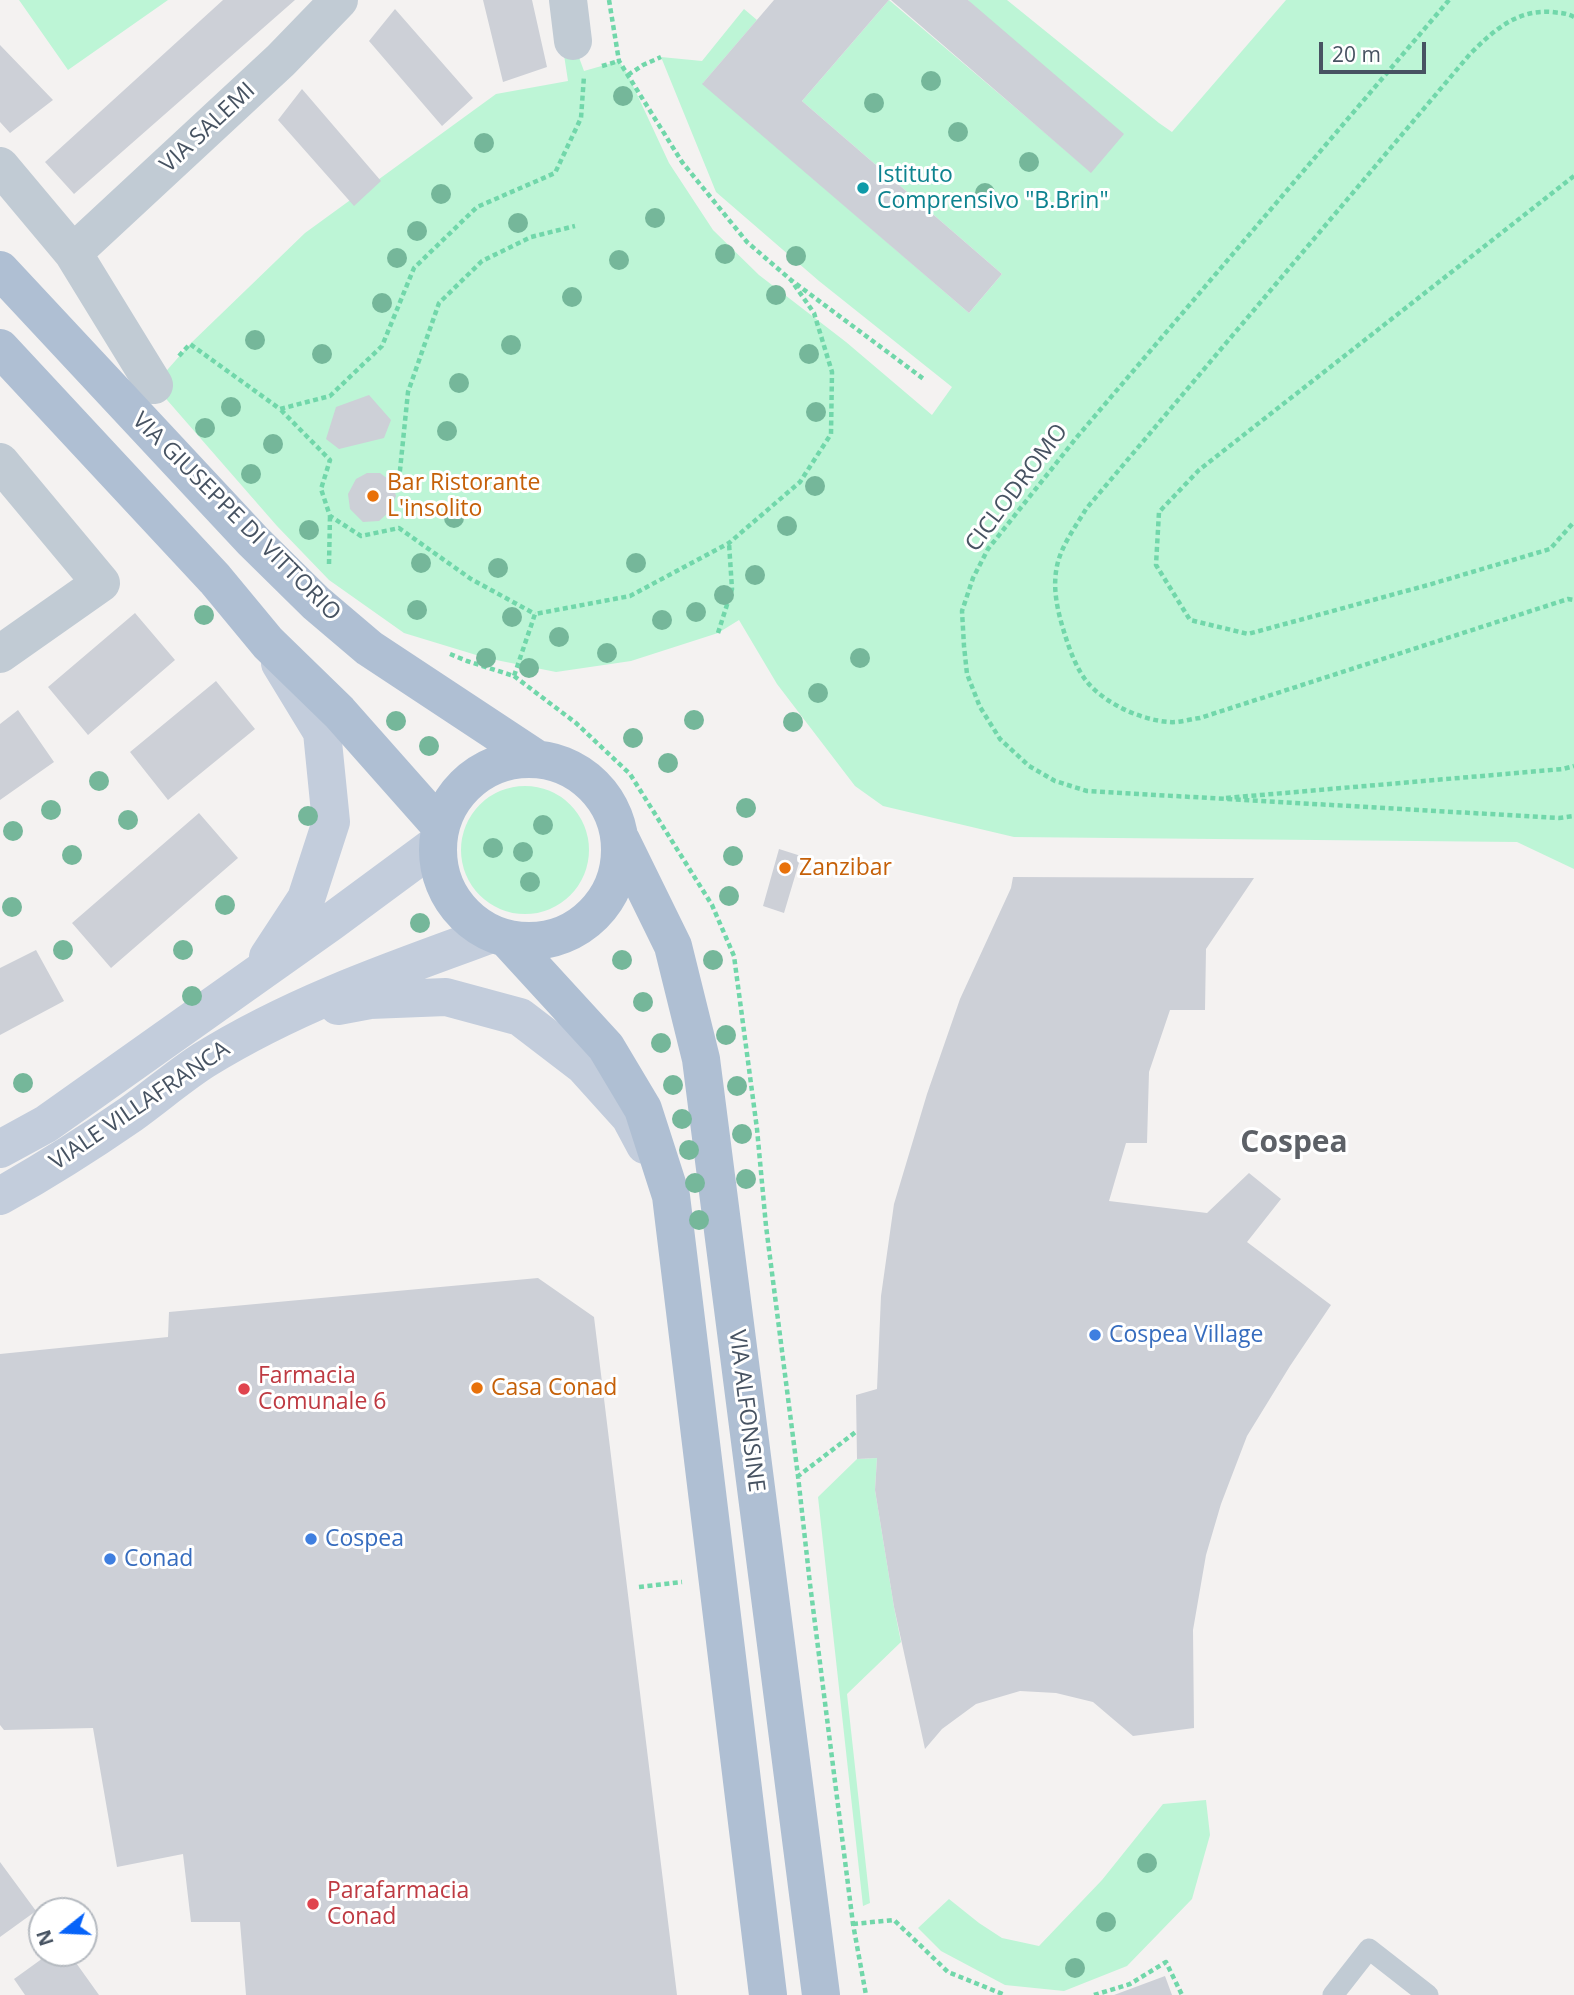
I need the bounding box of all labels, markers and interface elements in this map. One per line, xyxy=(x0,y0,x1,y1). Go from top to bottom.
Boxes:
scale bar xyxy=(1322,28,1429,72)
text: 20 m xyxy=(1332,40,1381,68)
street label: VIA SALEMI xyxy=(155,77,261,179)
place label: Istituto Comprensivo "B.Brin" xyxy=(877,161,1109,215)
marker: Istituto Comprensivo "B.Brin" xyxy=(855,180,871,196)
street label: VIA GIUSEPPE DI VITTORIO xyxy=(126,407,346,627)
street label: CICLODROMO xyxy=(960,419,1074,557)
place label: Bar Ristorante L'insolito xyxy=(387,469,540,523)
marker: Bar Ristorante L'insolito xyxy=(365,488,381,504)
place label: Zanzibar xyxy=(799,854,892,882)
marker: Zanzibar xyxy=(777,860,793,876)
street label: VIALE VILLAFRANCA xyxy=(45,1036,235,1176)
district label: Cospea xyxy=(1240,1125,1348,1161)
place label: Cospea Village xyxy=(1109,1321,1263,1349)
marker: Cospea Village xyxy=(1087,1327,1103,1343)
street label: VIA ALFONSINE xyxy=(722,1328,770,1494)
place label: Farmacia Comunale 6 xyxy=(258,1362,386,1416)
place label: Casa Conad xyxy=(491,1374,617,1402)
marker: Casa Conad xyxy=(469,1380,485,1396)
marker: Farmacia Comunale 6 xyxy=(236,1381,252,1397)
place label: Cospea xyxy=(325,1525,404,1553)
marker: Cospea xyxy=(303,1531,319,1547)
place label: Conad xyxy=(124,1545,193,1573)
marker: Conad xyxy=(102,1551,118,1567)
place label: Parafarmacia Conad xyxy=(327,1877,469,1931)
marker: Parafarmacia Conad xyxy=(305,1896,321,1912)
north arrow xyxy=(28,1897,98,1967)
text: N xyxy=(30,1927,60,1949)

